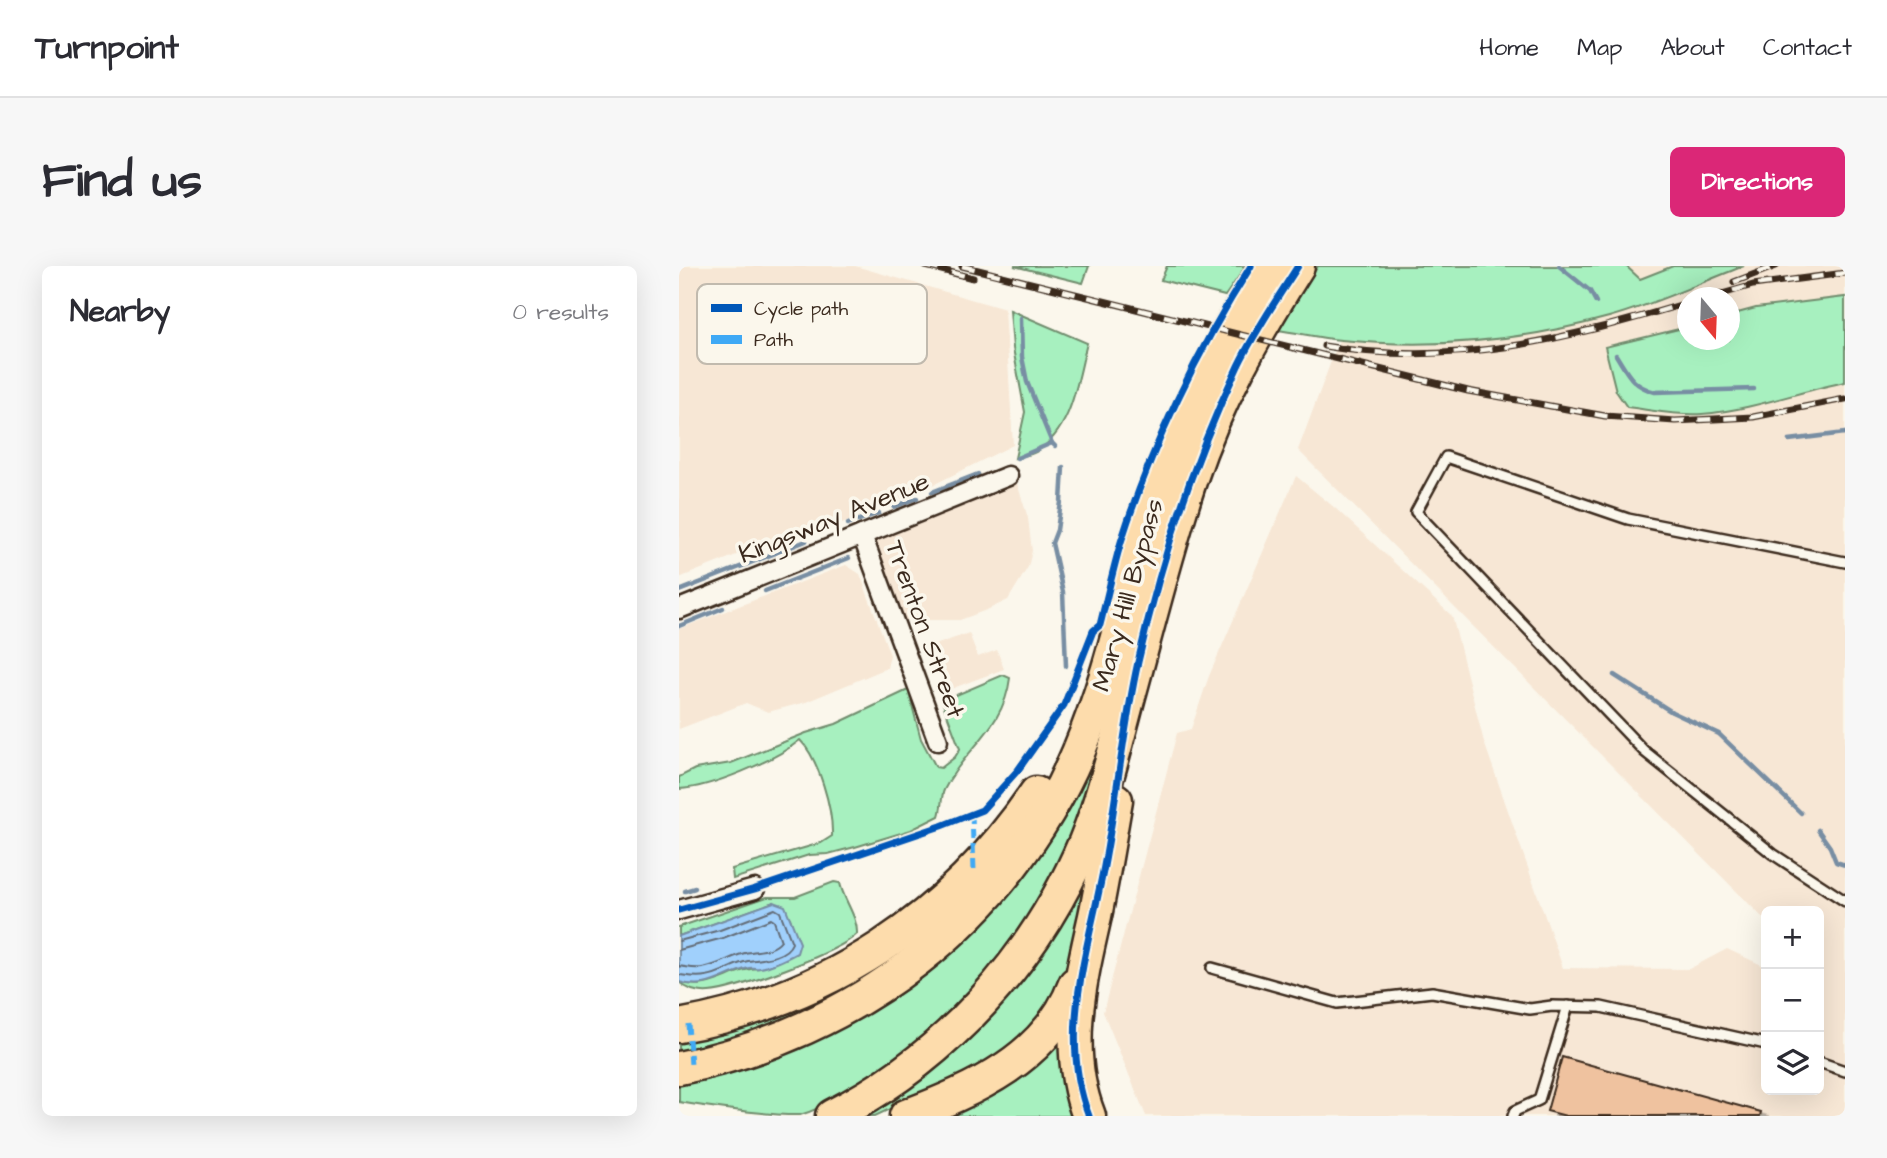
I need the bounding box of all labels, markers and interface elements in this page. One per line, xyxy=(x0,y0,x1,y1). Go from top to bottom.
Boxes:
text: Turnpoint xyxy=(35,25,179,71)
text: Home xyxy=(1479,31,1539,65)
text: Map xyxy=(1577,31,1622,65)
text: About xyxy=(1660,31,1725,65)
text: Contact xyxy=(1763,31,1852,65)
button: Directions xyxy=(1670,147,1845,217)
text: Find us xyxy=(42,148,202,216)
legend xyxy=(697,284,927,364)
north arrow xyxy=(1677,287,1740,350)
text: Nearby xyxy=(70,291,170,333)
text: 0 results xyxy=(512,296,609,328)
text: Cycle path xyxy=(754,296,849,324)
text: Path xyxy=(754,327,793,354)
street label: Kingsway Avenue xyxy=(733,463,935,574)
street label: Mary Hill Bypass xyxy=(1083,495,1175,696)
street label: Trenton Street xyxy=(876,535,974,723)
map controls xyxy=(1761,906,1824,1095)
button: + xyxy=(1761,906,1824,969)
button: − xyxy=(1761,969,1824,1032)
button: layers xyxy=(1761,1032,1824,1095)

